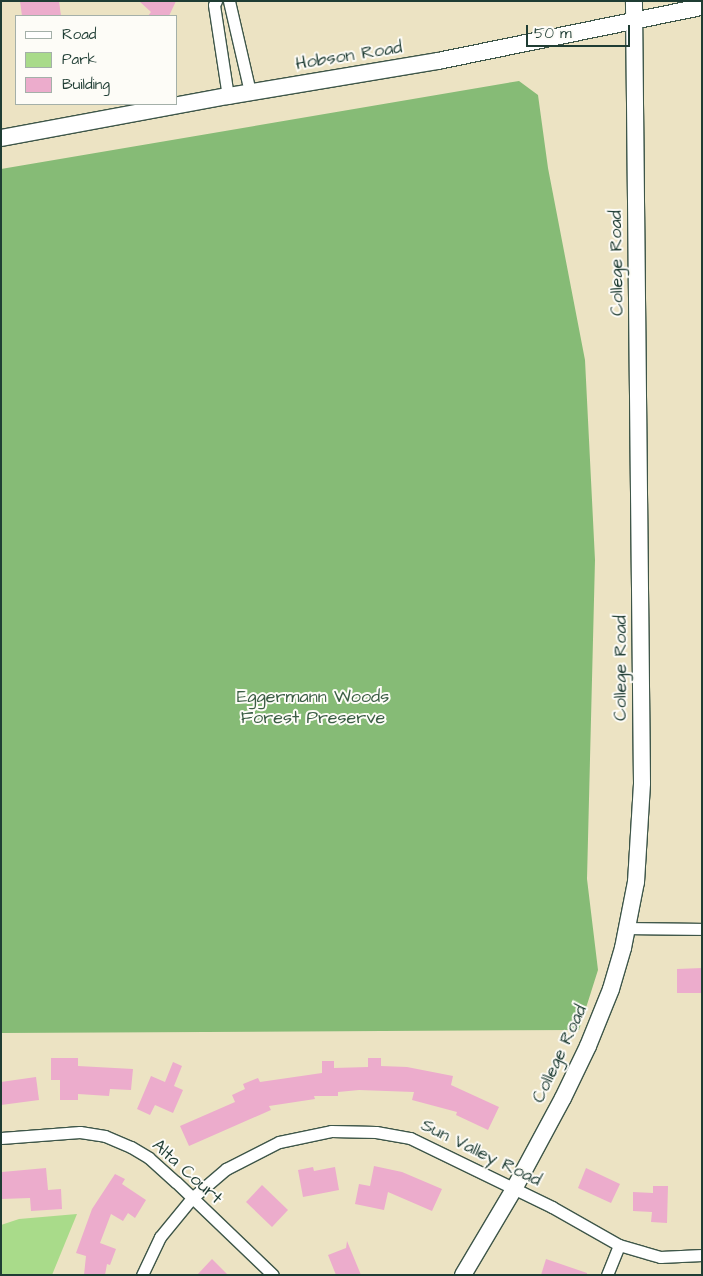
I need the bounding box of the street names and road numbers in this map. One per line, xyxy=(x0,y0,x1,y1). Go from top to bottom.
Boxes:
street label: Hobson Road xyxy=(294,37,404,75)
street label: College Road xyxy=(605,210,629,316)
street label: College Road xyxy=(610,615,632,721)
street label: College Road xyxy=(528,1001,592,1107)
street label: Sun Valley Road xyxy=(417,1115,545,1191)
street label: Alta Court xyxy=(147,1135,227,1209)

